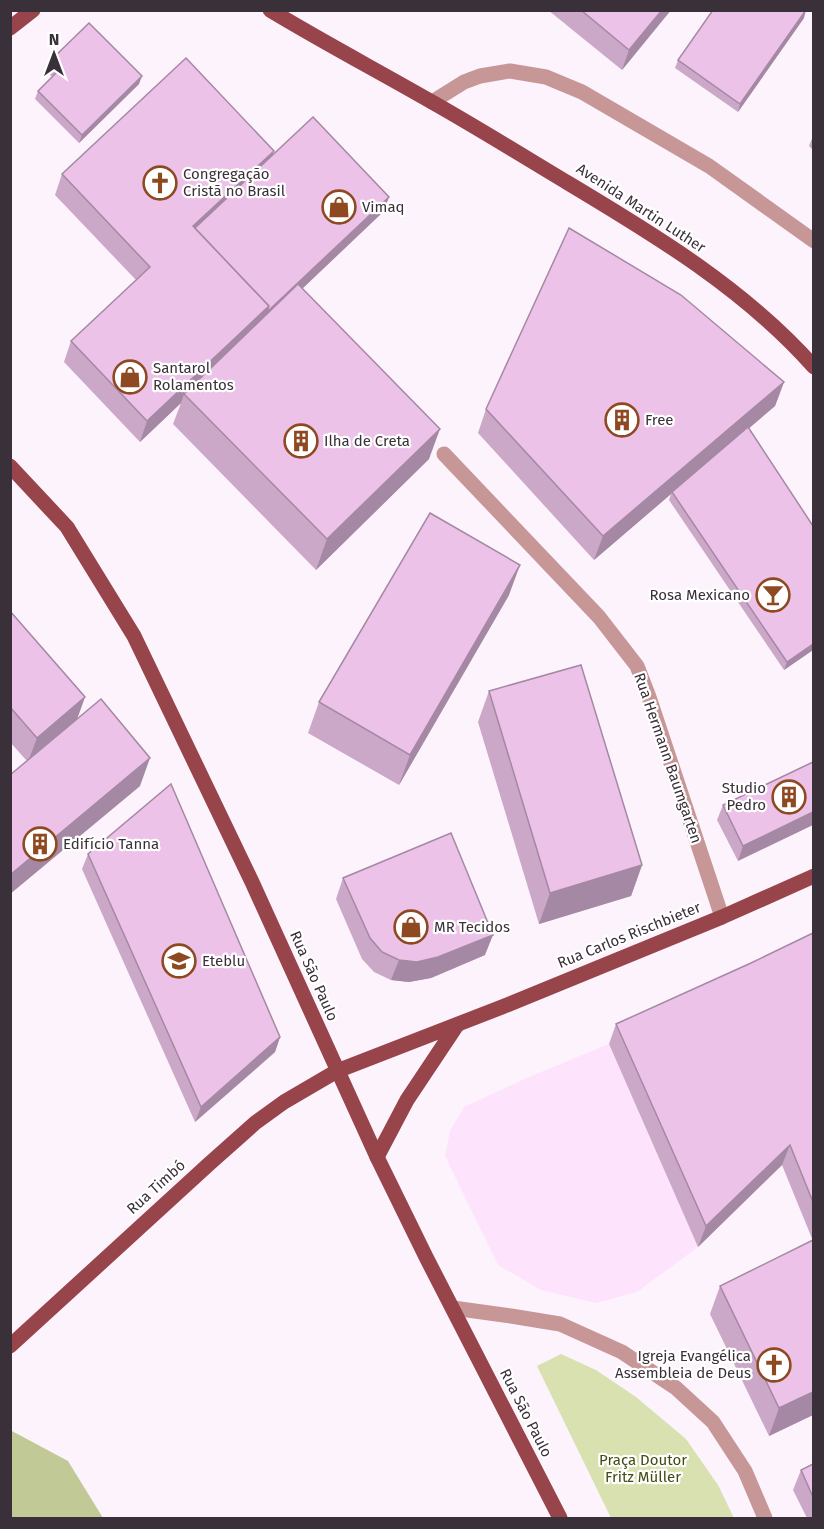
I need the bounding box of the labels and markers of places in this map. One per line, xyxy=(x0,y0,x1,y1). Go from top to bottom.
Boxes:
church icon: Congregação Cristã no Brasil xyxy=(142,165,178,201)
place label: Congregação Cristã no Brasil xyxy=(183,165,286,200)
shop icon: Vimaq xyxy=(321,189,357,225)
place label: Vimaq xyxy=(362,198,405,216)
shop icon: Santarol Rolamentos xyxy=(112,359,148,395)
place label: Santarol Rolamentos xyxy=(153,359,234,394)
building icon: Free xyxy=(604,402,640,438)
place label: Free xyxy=(645,411,674,429)
building icon: Ilha de Creta xyxy=(283,423,319,459)
place label: Ilha de Creta xyxy=(324,432,410,450)
bar icon: Rosa Mexicano xyxy=(755,577,791,613)
place label: Rosa Mexicano xyxy=(649,586,750,604)
place label: Studio Pedro xyxy=(722,779,766,814)
building icon: Studio Pedro xyxy=(771,779,807,815)
building icon: Edifício Tanna xyxy=(22,826,58,862)
place label: Edifício Tanna xyxy=(63,835,159,853)
shop icon: MR Tecidos xyxy=(393,909,429,945)
place label: MR Tecidos xyxy=(434,918,510,936)
school or university icon: Eteblu xyxy=(161,943,197,979)
place label: Eteblu xyxy=(202,952,245,970)
place label: Igreja Evangélica Assembleia de Deus xyxy=(615,1347,751,1382)
church icon: Igreja Evangélica Assembleia de Deus xyxy=(756,1347,792,1383)

